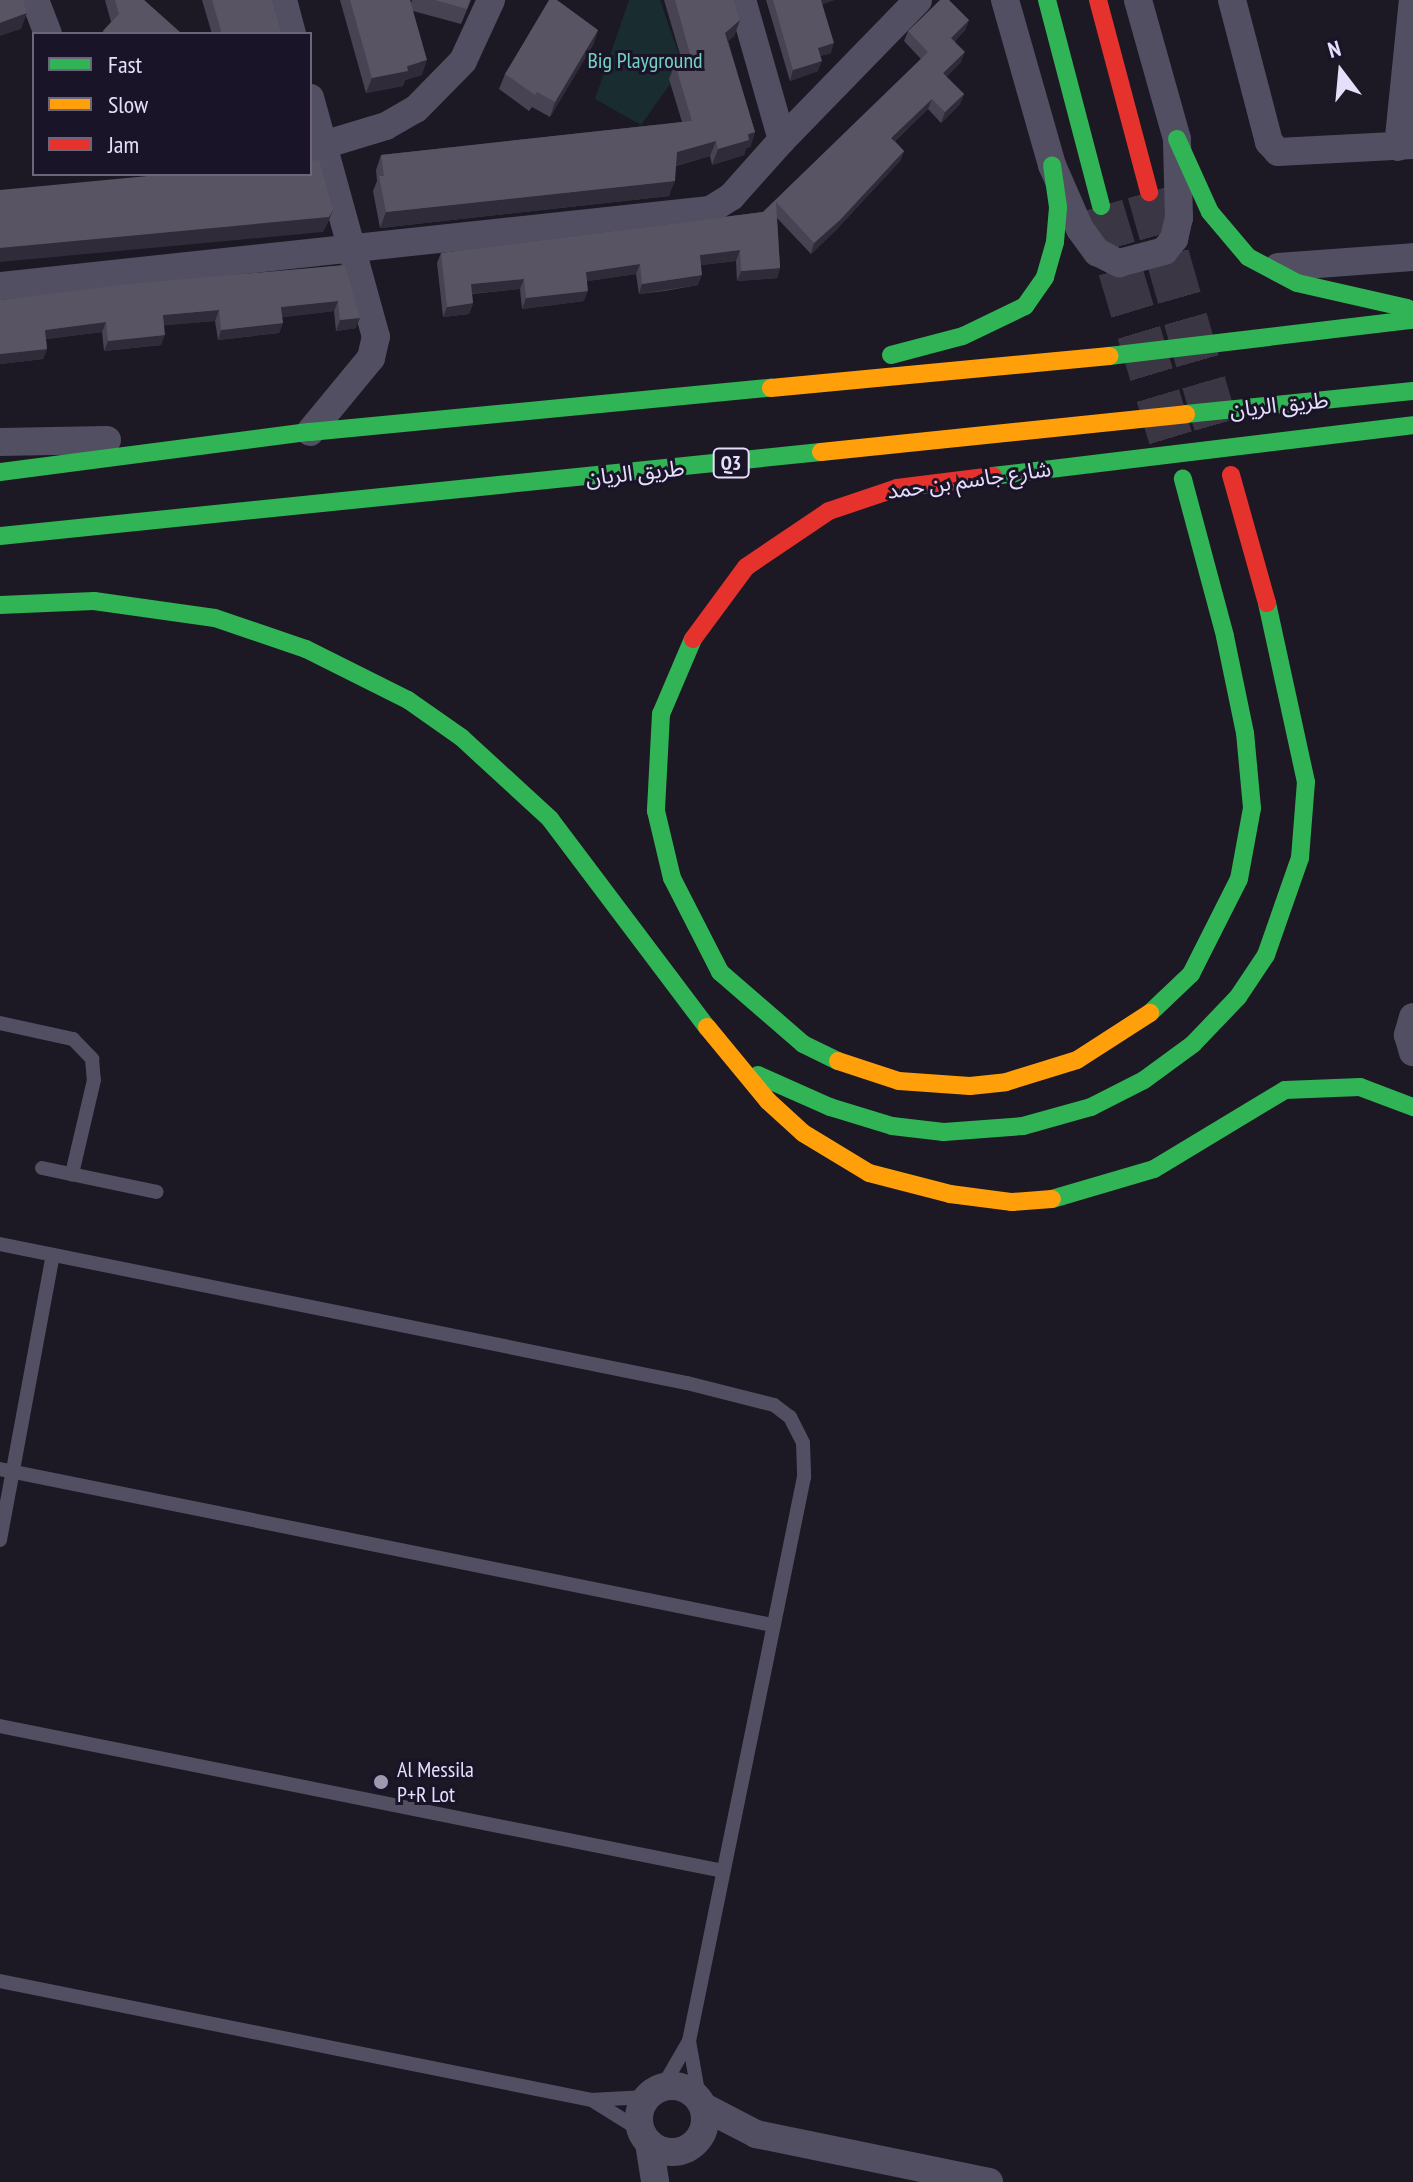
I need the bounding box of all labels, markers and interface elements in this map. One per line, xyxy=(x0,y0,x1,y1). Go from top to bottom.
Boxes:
legend xyxy=(32,32,312,176)
north arrow xyxy=(1301,32,1381,112)
text: N xyxy=(1325,34,1344,64)
park label: Big Playground xyxy=(587,48,703,74)
text: Fast xyxy=(108,49,142,80)
text: Slow xyxy=(108,89,148,120)
text: Jam xyxy=(108,129,139,160)
street label: طريق الريان xyxy=(1228,387,1330,423)
road number: Q3 xyxy=(711,447,751,479)
street label: طريق الريان xyxy=(584,455,686,491)
street label: شارع جاسم بن حمد xyxy=(885,455,1053,505)
place label: Al Messila P+R Lot xyxy=(397,1756,474,1808)
marker: Al Messila P+R Lot xyxy=(372,1773,390,1791)

